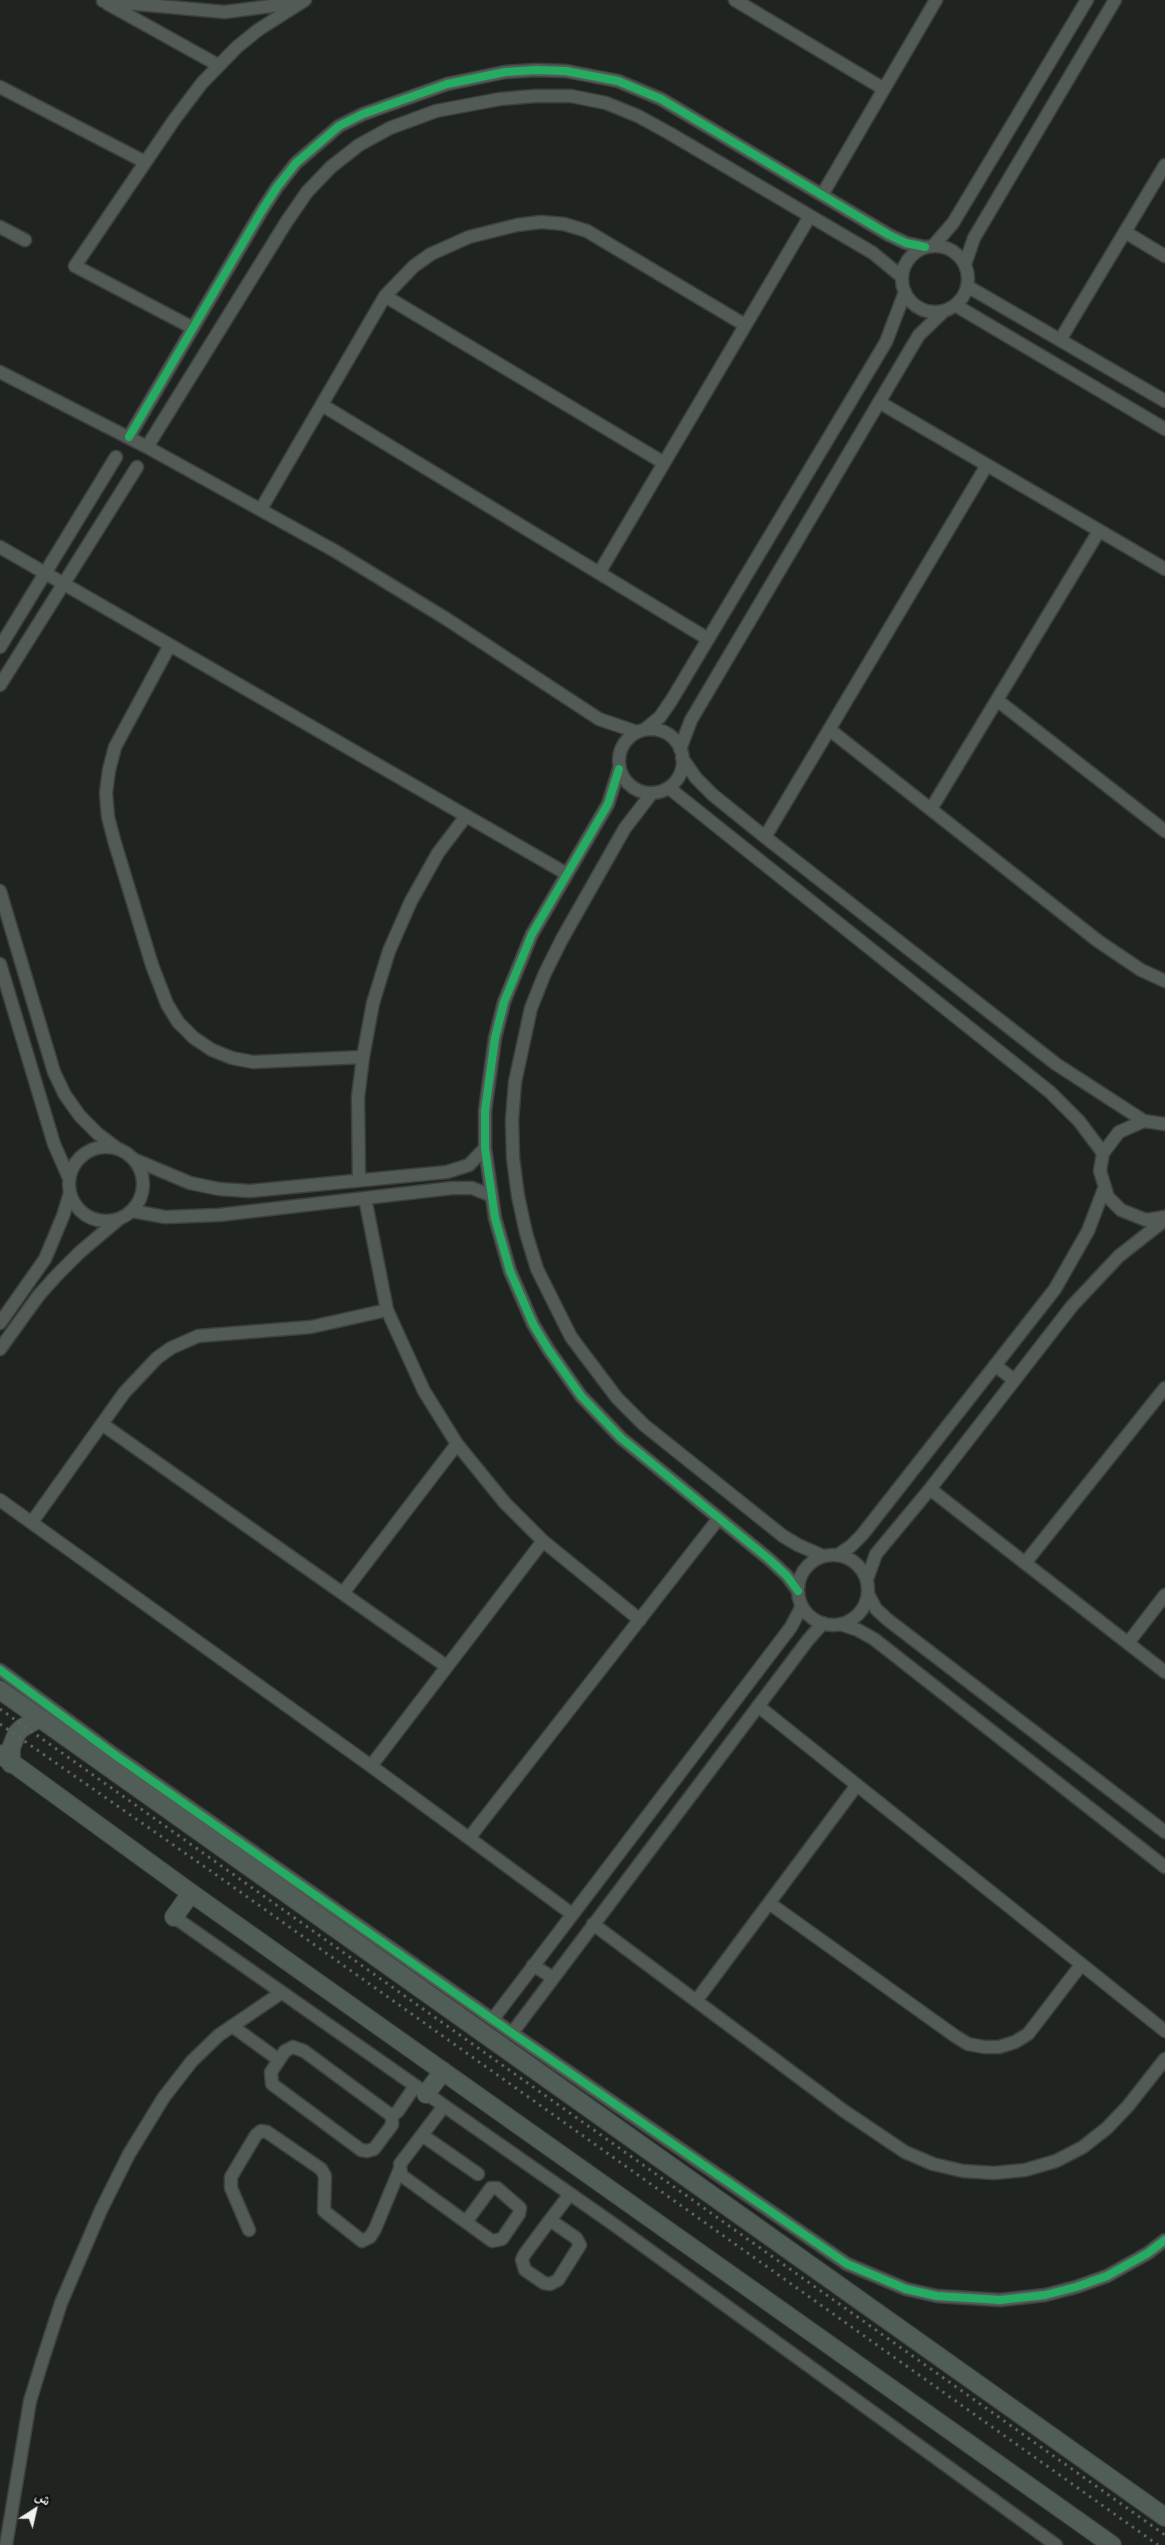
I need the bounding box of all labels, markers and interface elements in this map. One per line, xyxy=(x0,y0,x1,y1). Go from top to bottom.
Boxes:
north arrow xyxy=(10,2485,60,2535)
text: ش xyxy=(32,2485,55,2509)

